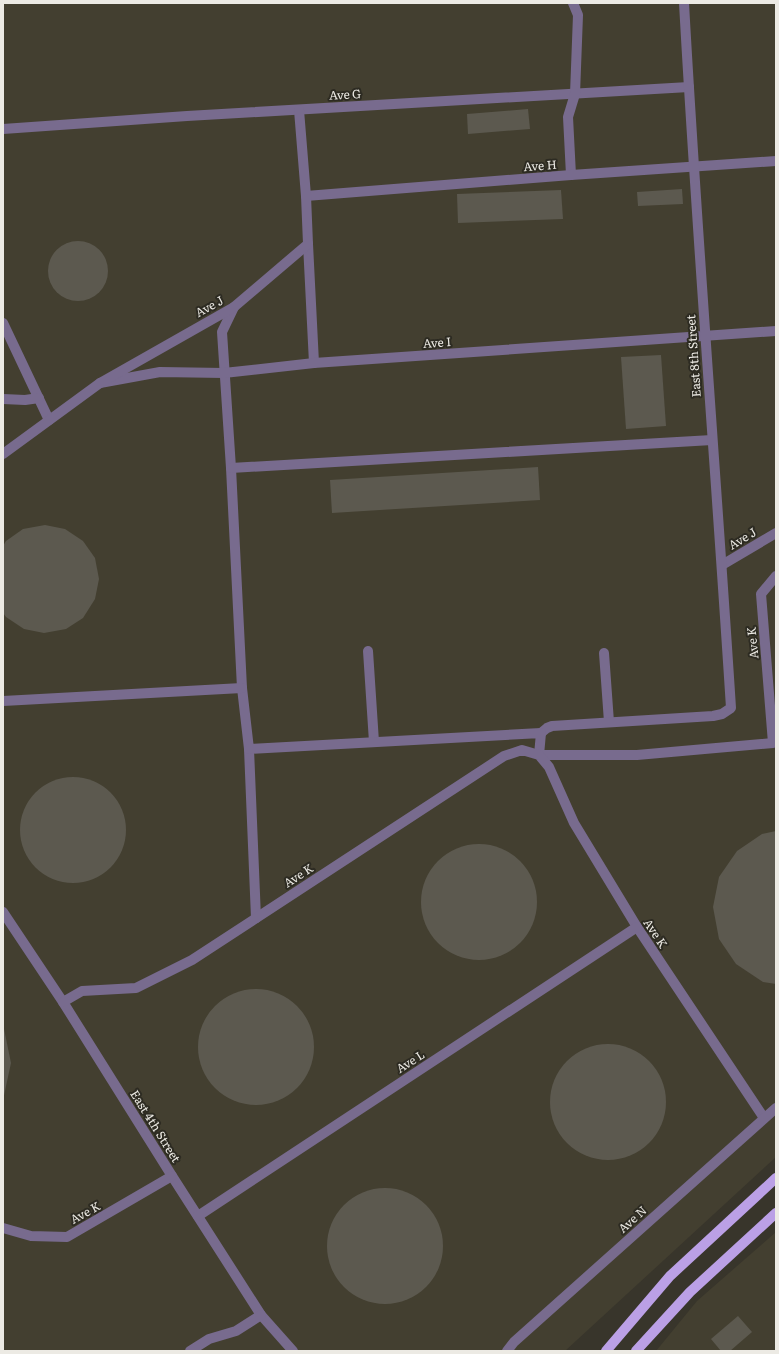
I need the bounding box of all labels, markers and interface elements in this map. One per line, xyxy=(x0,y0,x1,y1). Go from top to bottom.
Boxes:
street label: Ave G xyxy=(328,84,362,104)
street label: Ave H xyxy=(523,155,557,175)
street label: Ave J xyxy=(192,291,227,321)
street label: East 8th Street xyxy=(681,314,705,398)
street label: Ave I xyxy=(422,332,452,352)
street label: Ave J xyxy=(725,522,760,553)
street label: Ave K xyxy=(742,626,762,660)
street label: Ave K xyxy=(280,859,316,891)
street label: Ave K xyxy=(640,915,672,951)
street label: Ave L xyxy=(392,1045,428,1077)
street label: East 4th Street xyxy=(126,1086,186,1166)
street label: Ave K xyxy=(67,1196,103,1228)
street label: Ave N xyxy=(614,1201,650,1237)

